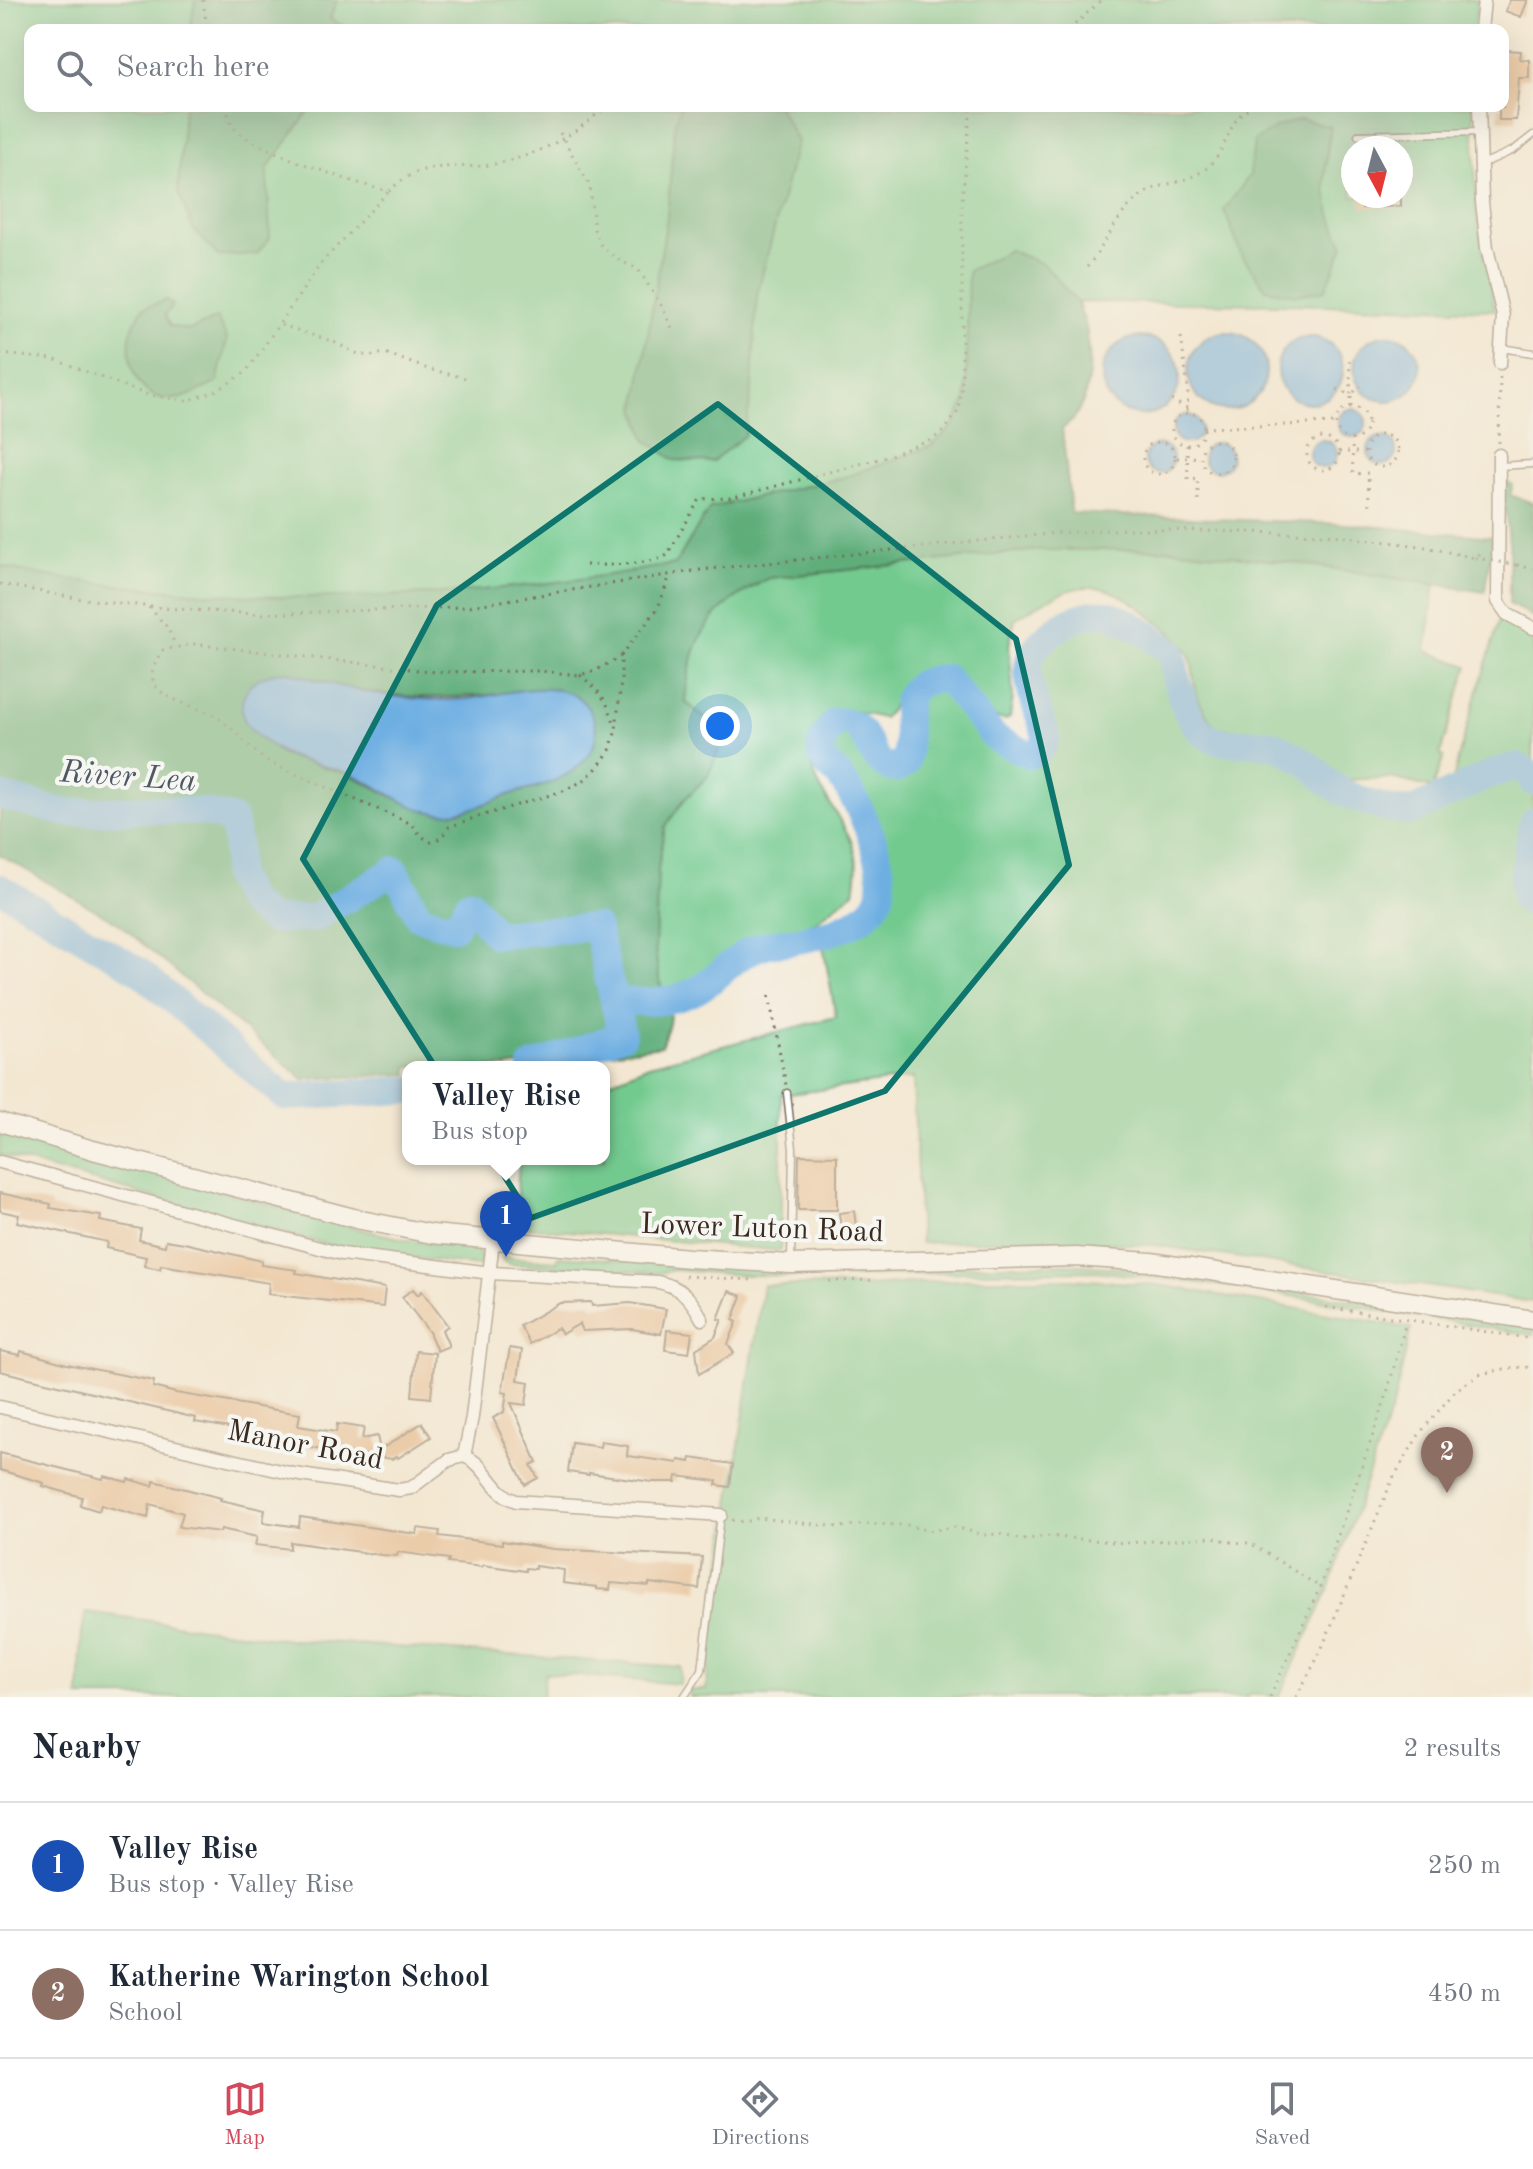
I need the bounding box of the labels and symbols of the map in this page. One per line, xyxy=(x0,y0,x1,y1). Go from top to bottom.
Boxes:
north arrow xyxy=(1341,136,1413,208)
your location xyxy=(700,706,740,746)
water label: River Lea xyxy=(58,757,197,799)
pin: 1 xyxy=(480,1191,532,1257)
street label: Lower Luton Road xyxy=(640,1210,884,1248)
street label: Manor Road xyxy=(224,1416,386,1476)
pin: 2 xyxy=(1421,1427,1473,1493)

